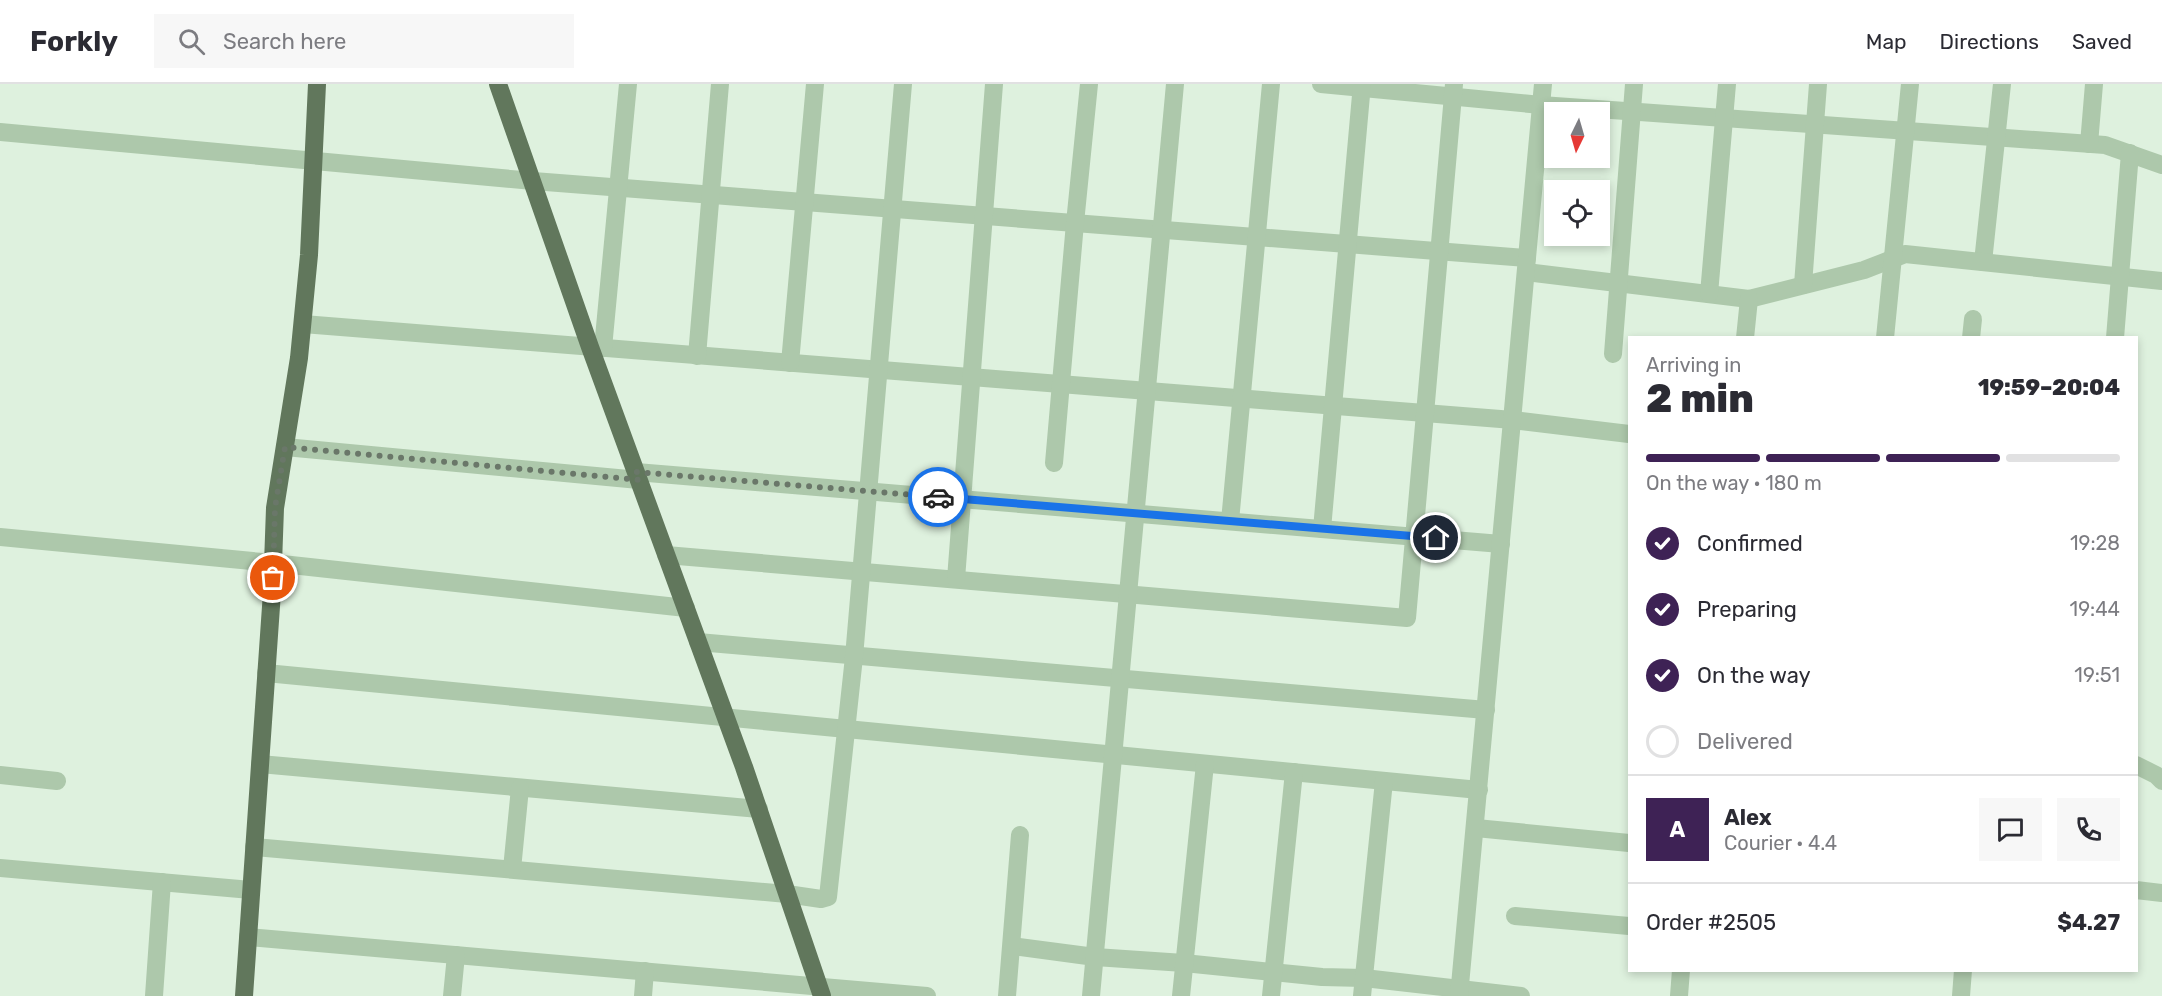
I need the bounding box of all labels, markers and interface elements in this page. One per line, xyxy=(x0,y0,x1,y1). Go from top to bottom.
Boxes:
search box xyxy=(154,14,574,68)
text: Forkly xyxy=(30,25,118,58)
icon: search xyxy=(175,25,208,58)
text: Search here xyxy=(223,28,346,55)
text: Map xyxy=(1866,29,1907,54)
text: Directions xyxy=(1940,29,2039,54)
text: Saved xyxy=(2072,29,2132,54)
north arrow xyxy=(1544,102,1610,168)
map controls xyxy=(1544,102,1610,246)
button: locate xyxy=(1544,180,1610,246)
text: Arriving in xyxy=(1646,353,1741,377)
text: 19:59–20:04 xyxy=(1978,374,2120,401)
text: 2 min xyxy=(1646,376,1754,422)
courier xyxy=(908,467,968,527)
text: On the way · 180 m xyxy=(1646,471,1822,495)
icon: car xyxy=(922,481,955,514)
pin xyxy=(1410,512,1461,563)
icon: home xyxy=(1419,521,1452,554)
icon: check xyxy=(1646,527,1679,560)
text: Confirmed xyxy=(1697,530,1803,557)
text: 19:28 xyxy=(2070,531,2120,555)
pin xyxy=(247,552,298,603)
icon: bag xyxy=(256,561,289,594)
icon: check xyxy=(1646,593,1679,626)
text: Preparing xyxy=(1697,596,1797,623)
text: 19:44 xyxy=(2070,597,2120,621)
icon: check xyxy=(1646,659,1679,692)
text: On the way xyxy=(1697,662,1811,689)
text: 19:51 xyxy=(2074,663,2120,687)
text: Delivered xyxy=(1697,728,1793,755)
button: chat xyxy=(1979,798,2042,861)
button: phone xyxy=(2057,798,2120,861)
text: Alex xyxy=(1724,804,1772,831)
text: A xyxy=(1670,816,1685,843)
text: Courier · 4.4 xyxy=(1724,831,1837,855)
text: Order #2505 xyxy=(1646,909,1776,936)
text: $4.27 xyxy=(2057,909,2120,936)

